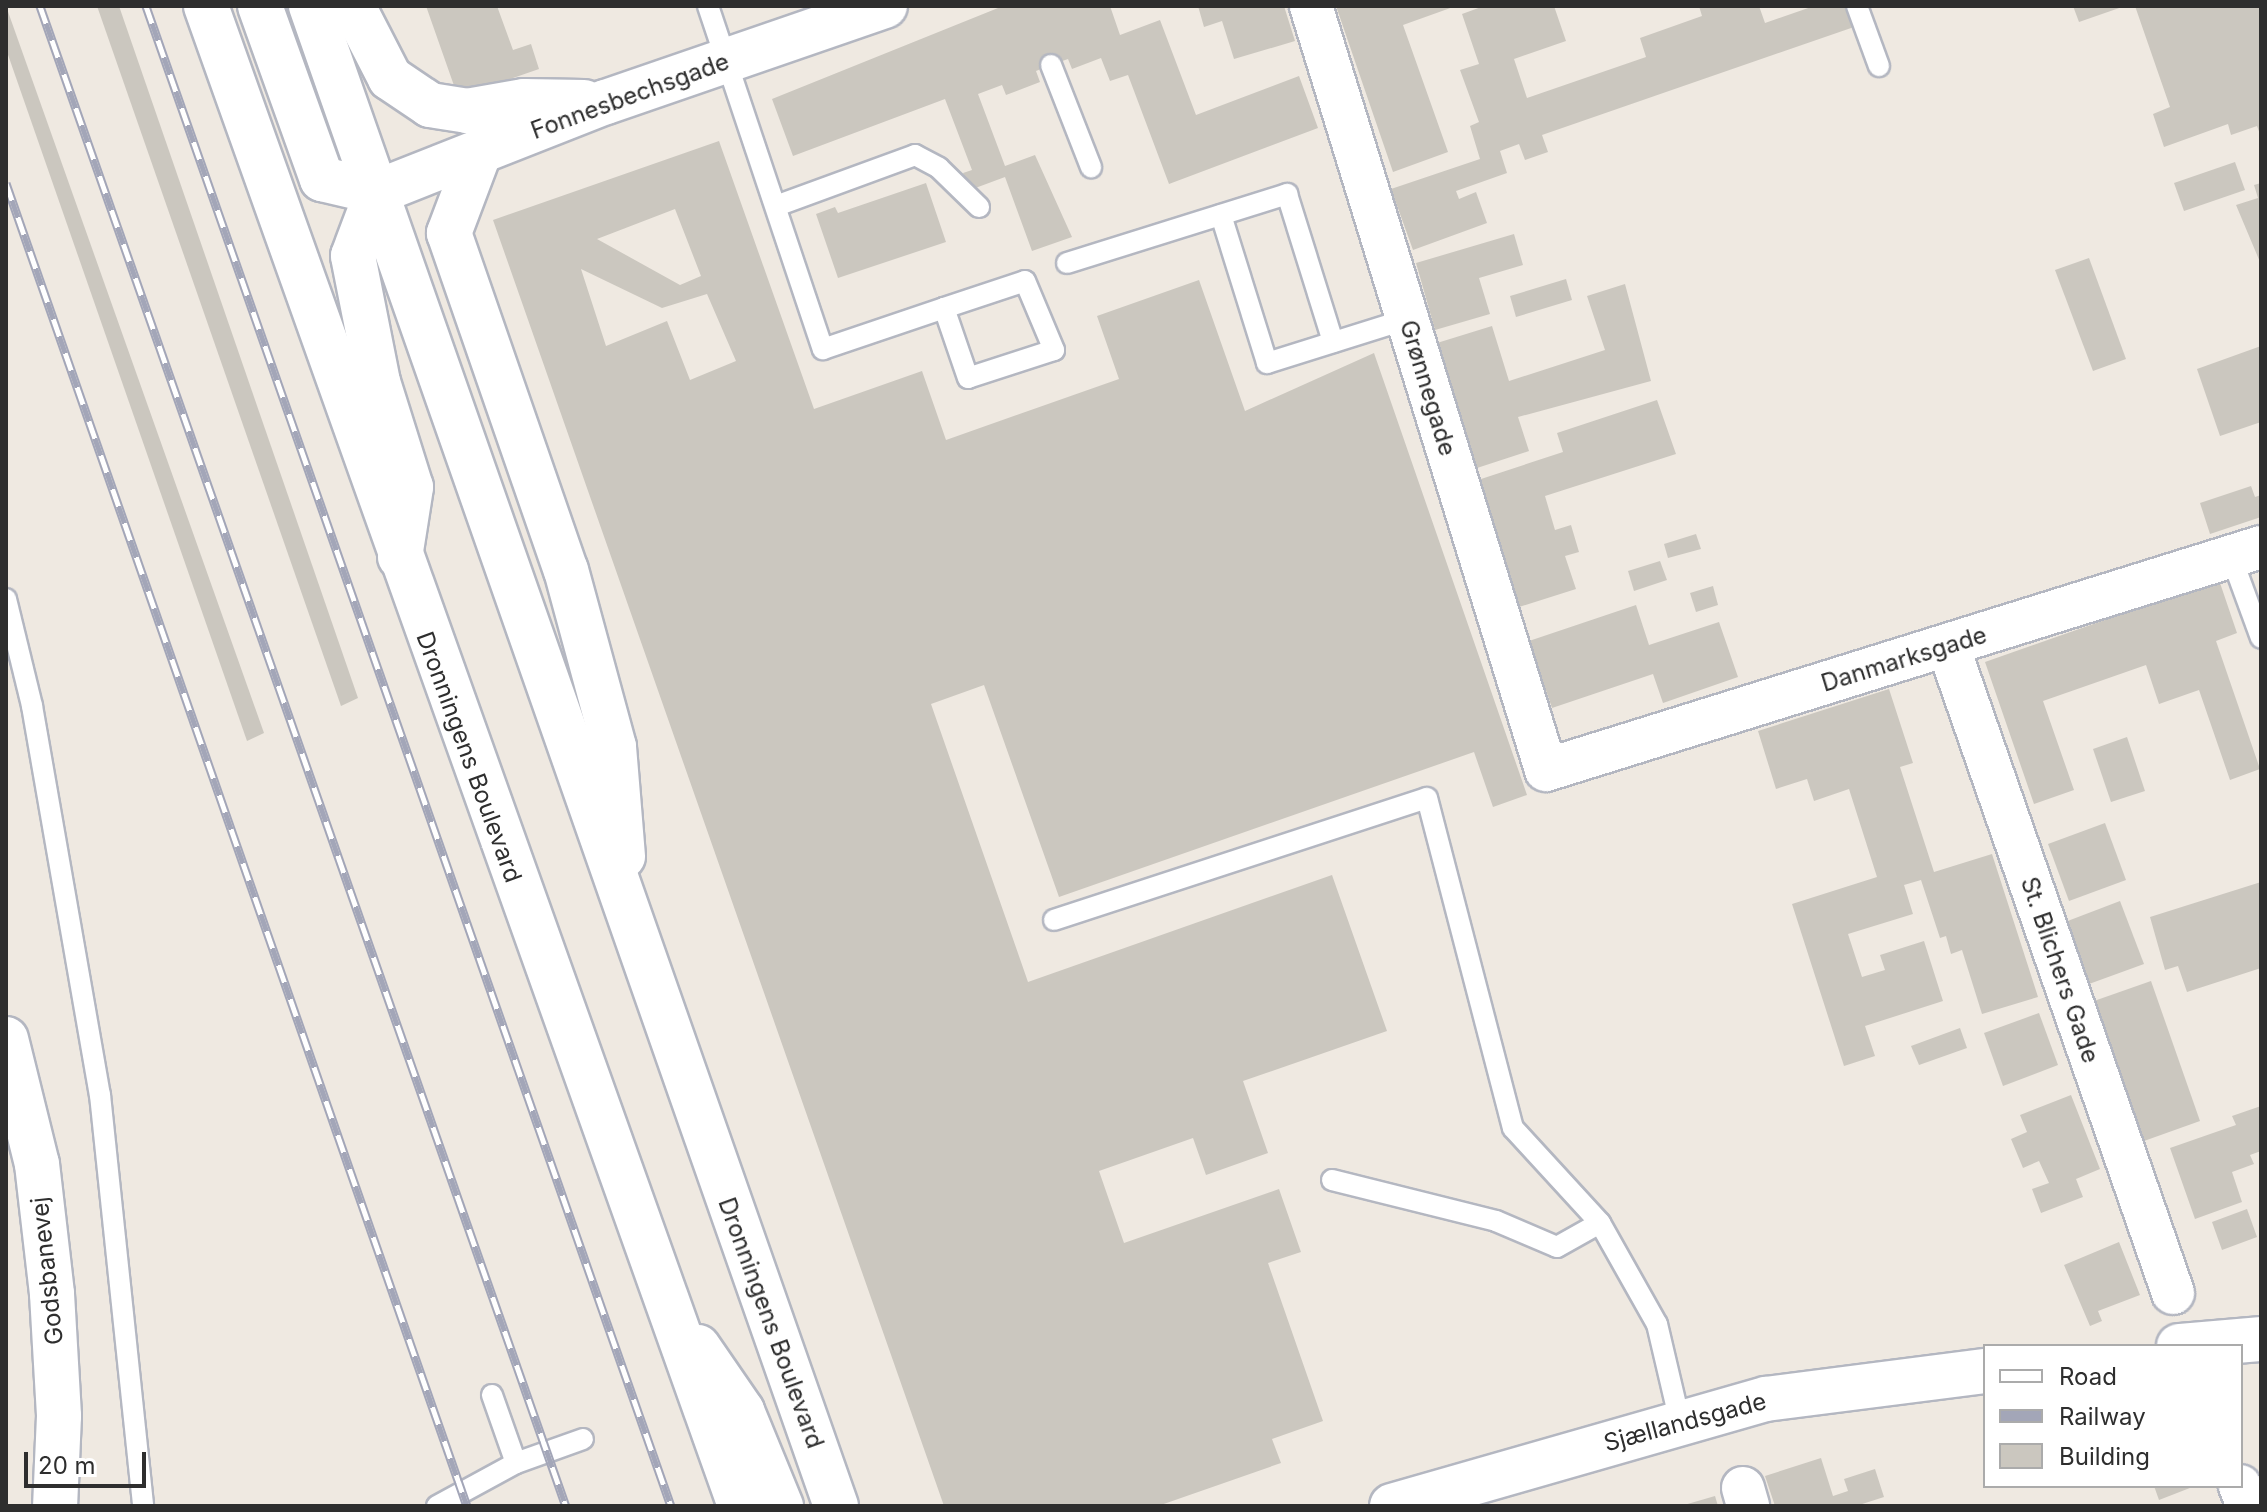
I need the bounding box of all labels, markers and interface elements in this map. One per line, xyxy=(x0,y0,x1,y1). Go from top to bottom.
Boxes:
street label: Fonnesbechsgade xyxy=(527,47,733,145)
street label: Grønnegade xyxy=(1394,317,1462,459)
street label: Danmarksgade xyxy=(1818,620,1990,698)
street label: Dronningens Boulevard xyxy=(410,628,528,886)
street label: St. Blichers Gade xyxy=(2015,873,2105,1067)
street label: Dronningens Boulevard xyxy=(712,1194,830,1452)
street label: Godsbanevej xyxy=(25,1196,69,1346)
legend xyxy=(1983,1344,2243,1488)
text: Road xyxy=(2059,1362,2117,1391)
street label: Sjællandsgade xyxy=(1601,1387,1769,1457)
text: Railway xyxy=(2059,1402,2146,1431)
scale bar xyxy=(28,1436,150,1486)
text: Building xyxy=(2059,1442,2150,1471)
text: 20 m xyxy=(38,1451,96,1480)

